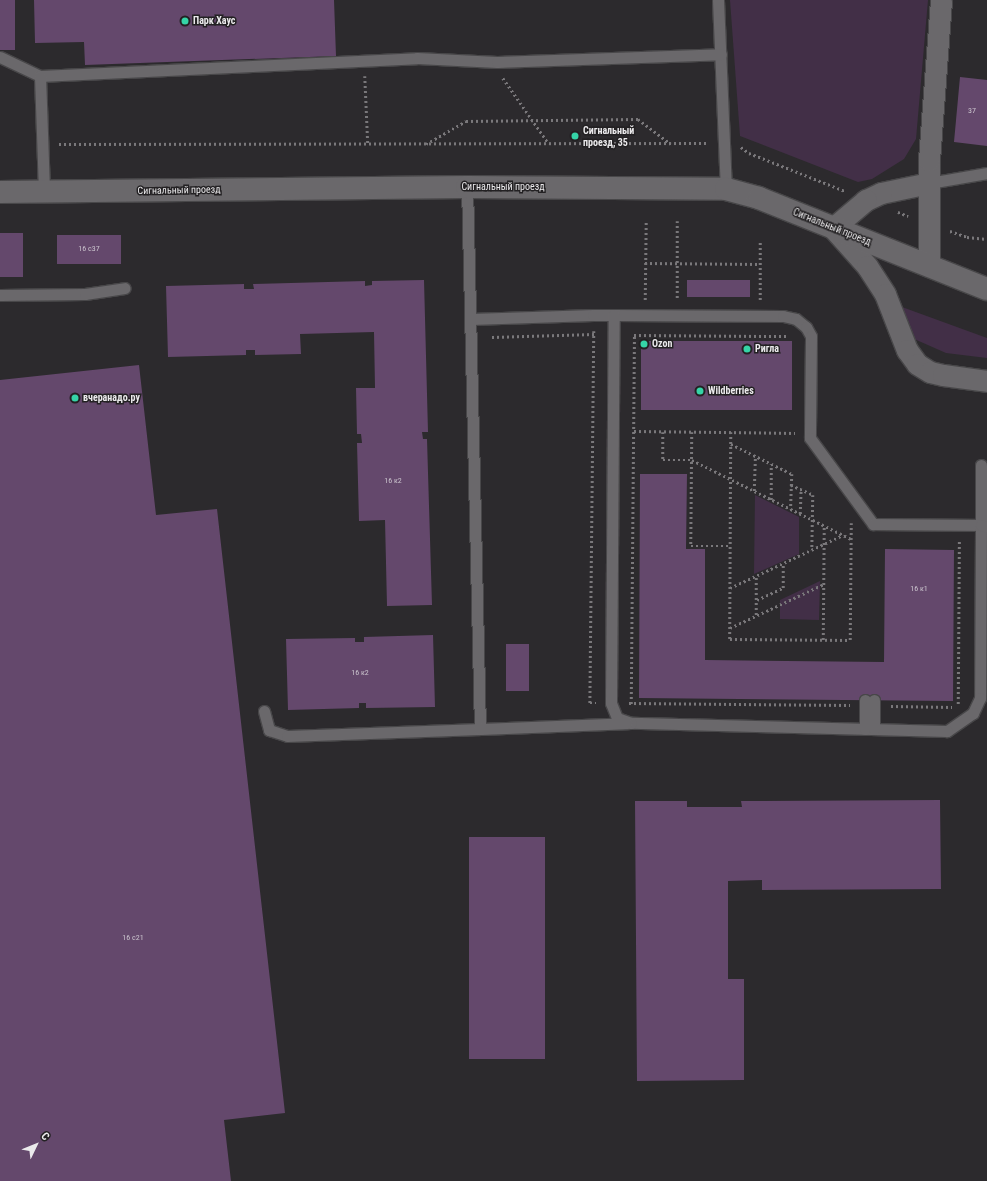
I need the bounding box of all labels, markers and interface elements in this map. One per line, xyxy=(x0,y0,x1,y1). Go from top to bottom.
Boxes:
place label: Парк Хаус xyxy=(193,15,235,27)
marker: Парк Хаус xyxy=(180,16,190,26)
house number: 37 xyxy=(968,106,976,116)
place label: Сигнальный проезд, 35 xyxy=(583,124,634,148)
marker: Сигнальный проезд, 35 xyxy=(570,131,580,141)
street label: Сигнальный проезд xyxy=(461,181,545,193)
street label: Сигнальный проезд xyxy=(137,183,221,197)
street label: Сигнальный проезд xyxy=(791,206,873,248)
house number: 16 с37 xyxy=(78,244,100,254)
place label: Ozon xyxy=(652,338,672,350)
marker: Ozon xyxy=(639,339,649,349)
place label: Ригла xyxy=(755,343,779,355)
marker: Ригла xyxy=(742,344,752,354)
place label: Wildberries xyxy=(708,385,754,397)
marker: Wildberries xyxy=(695,386,705,396)
place label: вчеранадо.ру xyxy=(83,392,140,404)
marker: вчеранадо.ру xyxy=(70,393,80,403)
house number: 16 к2 xyxy=(384,476,402,486)
house number: 16 к1 xyxy=(910,584,928,594)
house number: 16 к2 xyxy=(351,668,369,678)
house number: 16 с21 xyxy=(122,933,144,943)
north arrow xyxy=(16,1125,56,1165)
text: С xyxy=(38,1130,52,1143)

